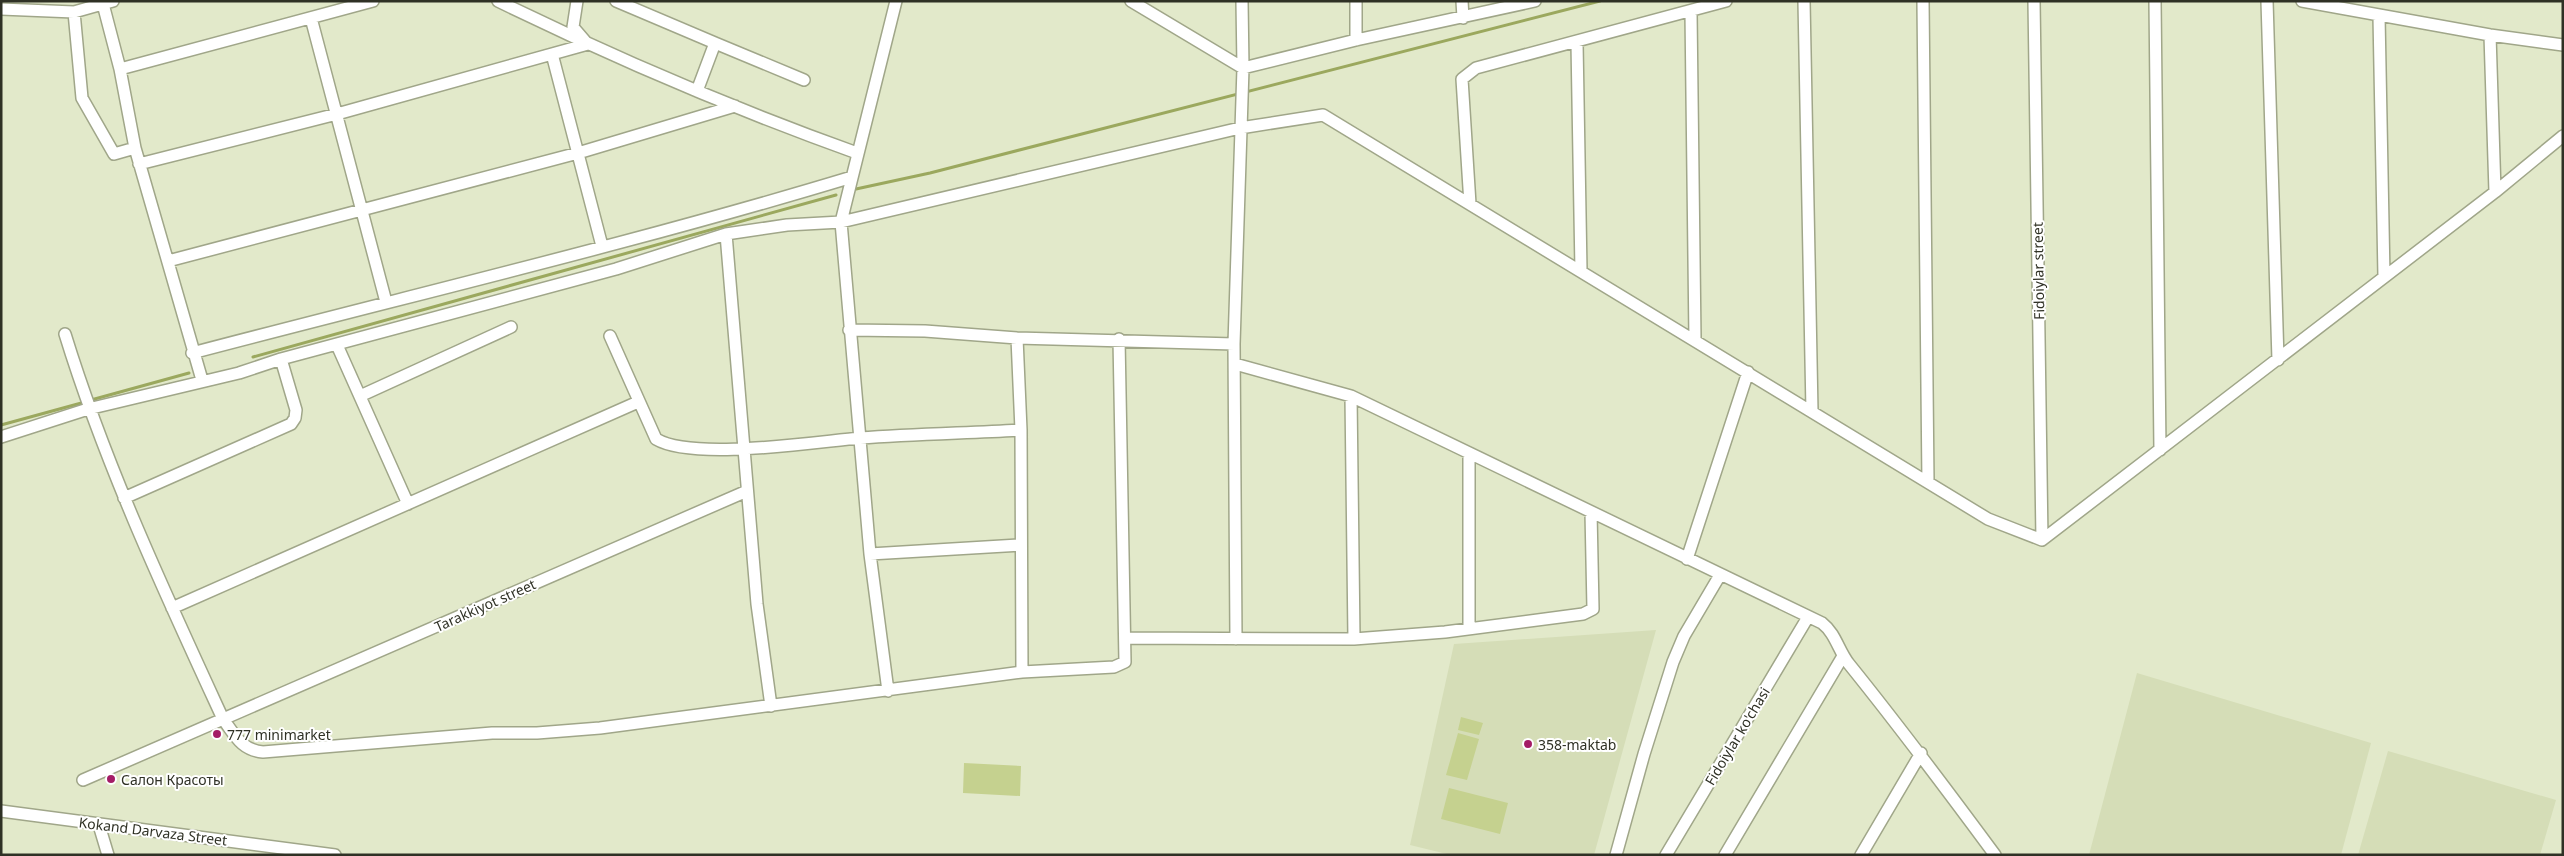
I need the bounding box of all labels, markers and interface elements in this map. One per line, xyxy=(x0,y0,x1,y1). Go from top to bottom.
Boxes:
street label: Fidoiylar street xyxy=(2028,222,2048,320)
street label: Tarakkiyot street xyxy=(431,574,539,636)
street label: Fidoiylar ko'chasi xyxy=(1700,683,1774,789)
place label: 777 minimarket xyxy=(227,725,331,744)
marker: 777 minimarket xyxy=(211,728,223,740)
place label: 358-maktab xyxy=(1538,735,1616,754)
marker: 358-maktab xyxy=(1522,738,1534,750)
place label: Салон Красоты xyxy=(121,770,224,789)
marker: Салон Красоты xyxy=(105,773,117,785)
street label: Kokand Darvaza Street xyxy=(78,812,228,850)

